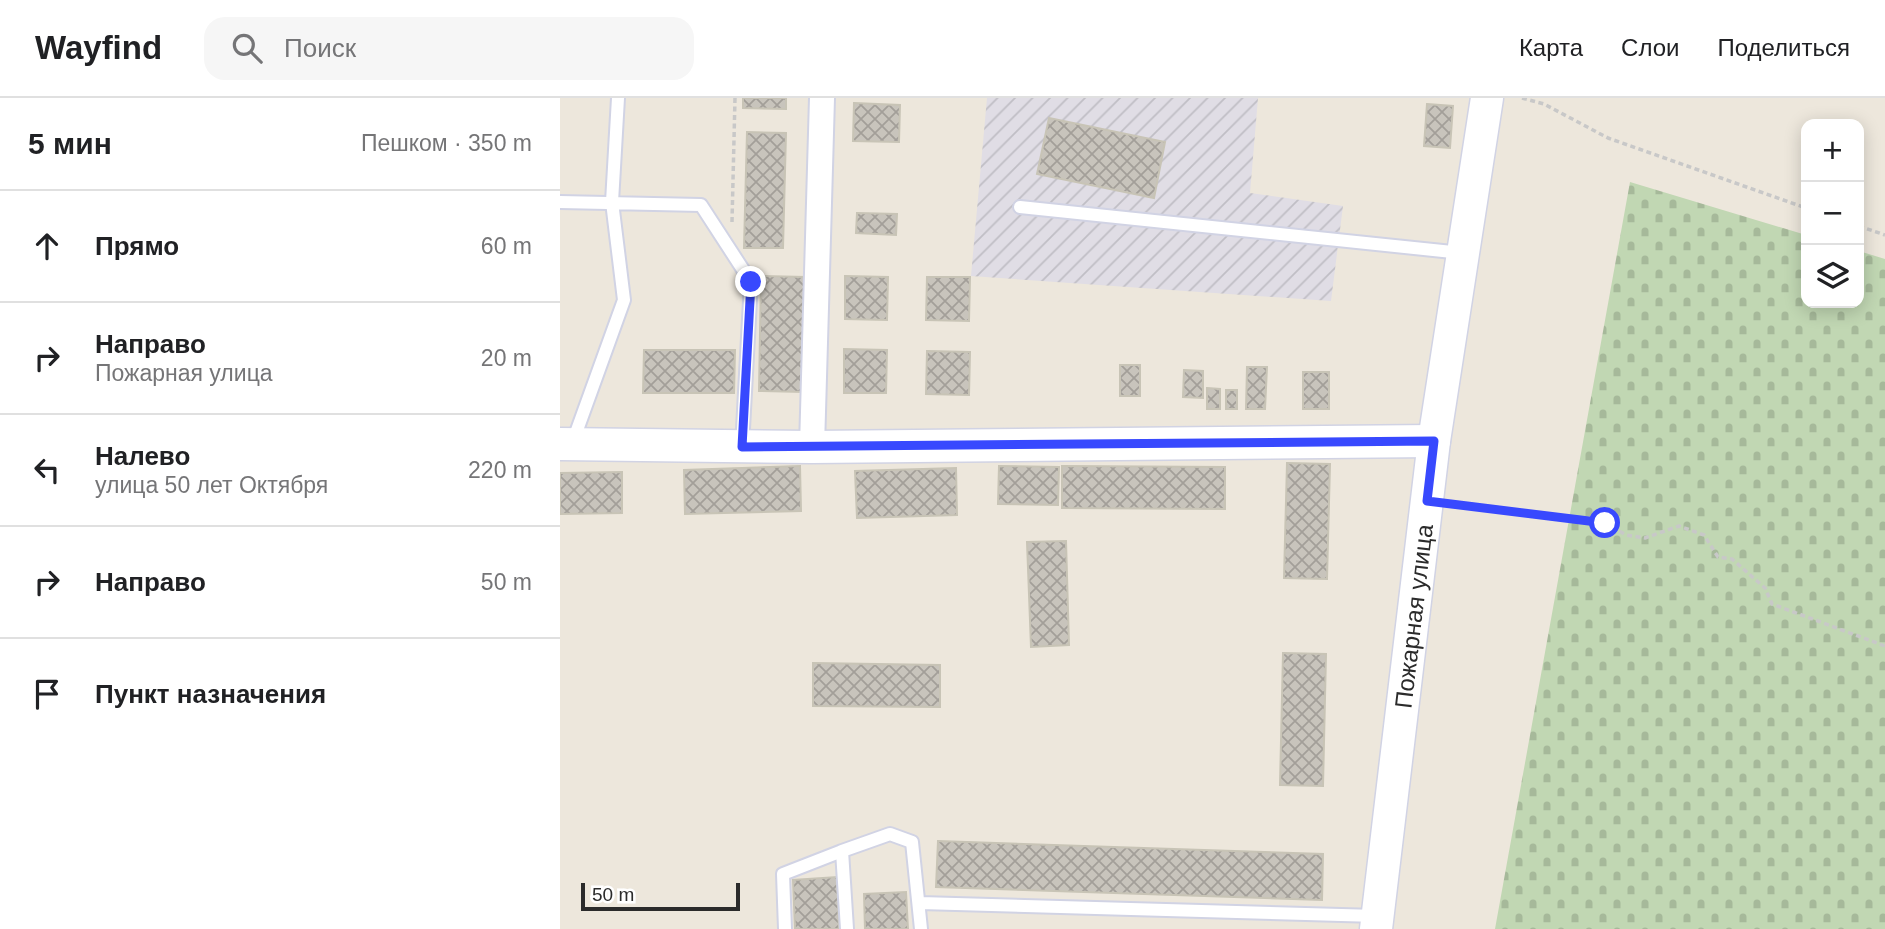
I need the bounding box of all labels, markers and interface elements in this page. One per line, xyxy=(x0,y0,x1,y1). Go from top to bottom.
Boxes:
search box xyxy=(204,17,694,80)
text: Wayfind xyxy=(35,29,162,66)
icon: search xyxy=(228,29,266,67)
text: Поиск xyxy=(284,33,356,63)
text: Карта xyxy=(1519,34,1583,61)
text: Слои xyxy=(1621,34,1679,61)
text: Поделиться xyxy=(1717,34,1850,61)
map controls xyxy=(1801,119,1864,308)
button: + xyxy=(1801,119,1864,182)
text: 5 мин xyxy=(28,127,112,160)
text: Пешком · 350 m xyxy=(361,130,532,156)
button: − xyxy=(1801,182,1864,245)
icon: ahead xyxy=(28,227,66,265)
text: Прямо xyxy=(95,231,179,261)
text: 60 m xyxy=(481,233,532,259)
button: layers xyxy=(1801,245,1864,308)
route end xyxy=(735,266,766,297)
text: Направо xyxy=(95,329,206,359)
icon: right xyxy=(28,339,66,377)
text: 20 m xyxy=(481,345,532,371)
text: Пожарная улица xyxy=(95,360,273,386)
text: Налево xyxy=(95,441,190,471)
icon: left xyxy=(28,451,66,489)
text: 220 m xyxy=(468,457,532,483)
text: улица 50 лет Октября xyxy=(95,472,328,498)
route start xyxy=(1589,507,1620,538)
street label: Пожарная улица xyxy=(1389,522,1438,710)
icon: right xyxy=(28,563,66,601)
text: Направо xyxy=(95,567,206,597)
text: 50 m xyxy=(481,569,532,595)
icon: arrive xyxy=(28,675,66,713)
text: Пункт назначения xyxy=(95,679,326,709)
scale bar xyxy=(581,880,740,912)
text: 50 m xyxy=(592,884,634,905)

